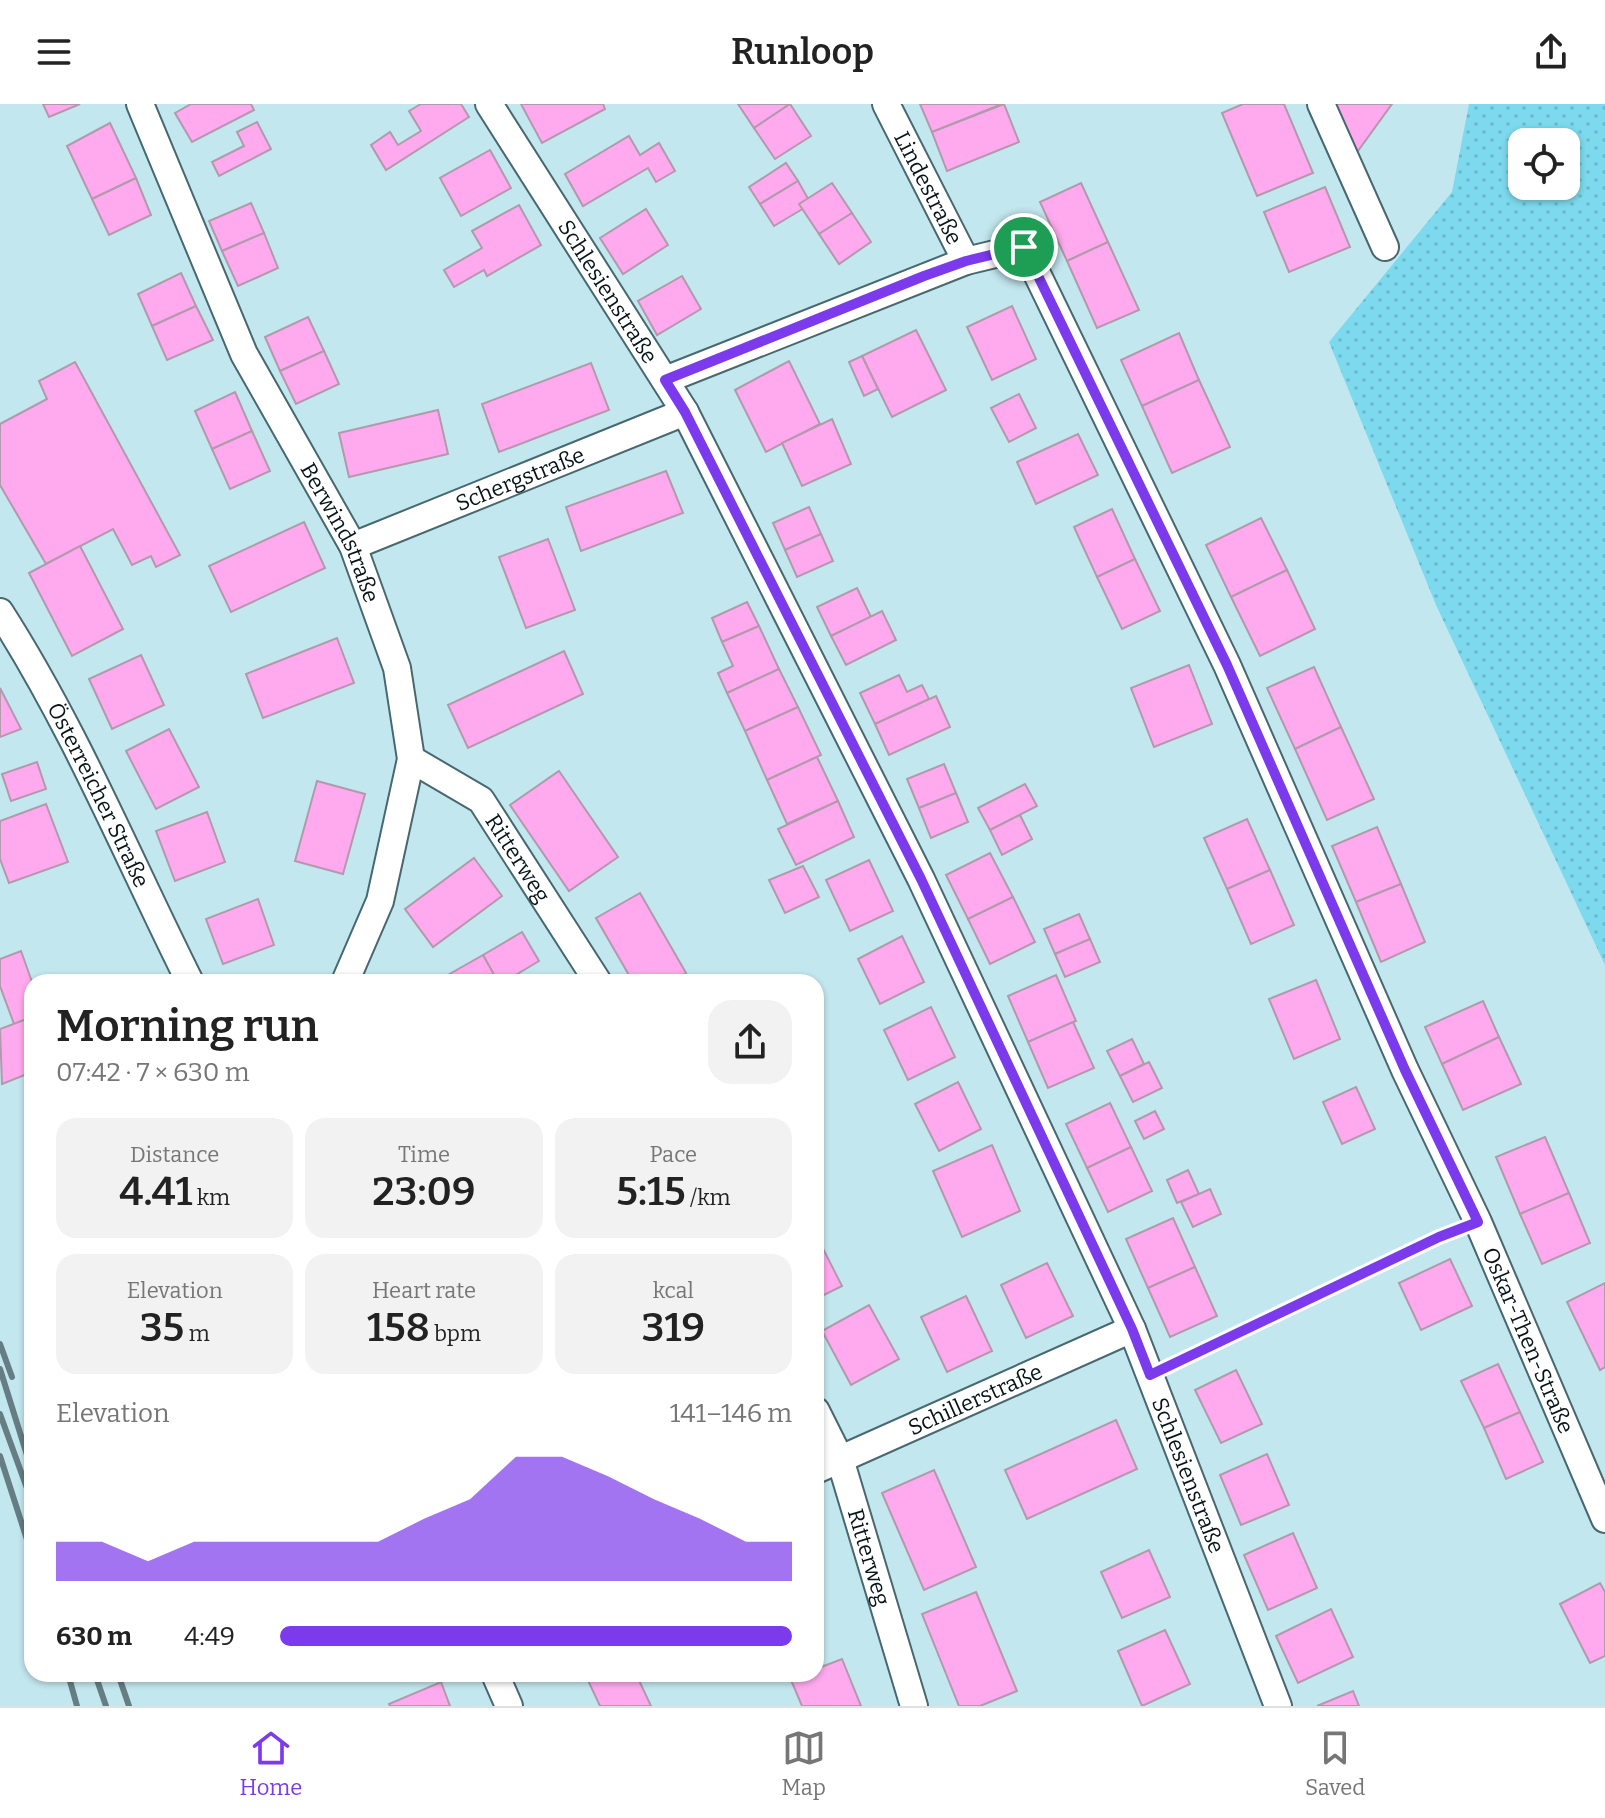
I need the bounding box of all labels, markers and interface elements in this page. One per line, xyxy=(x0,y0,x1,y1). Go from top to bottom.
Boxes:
icon: menu xyxy=(32,30,76,74)
text: Runloop xyxy=(731,30,874,74)
icon: share xyxy=(1529,30,1573,74)
street label: Lindestraße xyxy=(888,127,968,249)
map controls xyxy=(1508,128,1580,200)
button: locate xyxy=(1508,128,1580,200)
pin xyxy=(990,213,1058,281)
street label: Schlesienstraße xyxy=(552,215,663,368)
icon: arrive xyxy=(1002,225,1046,269)
street label: Schergstraße xyxy=(452,441,589,517)
street label: Berwindstraße xyxy=(294,458,385,606)
street label: Österreicher Straße xyxy=(42,698,155,892)
street label: Ritterweg xyxy=(479,809,556,908)
text: Morning run xyxy=(56,1000,319,1053)
button: share xyxy=(708,1000,792,1084)
text: 07:42 · 7 × 630 m xyxy=(56,1057,249,1088)
text: Distance xyxy=(130,1141,219,1168)
text: Time xyxy=(398,1141,450,1168)
text: Pace xyxy=(650,1141,697,1168)
text: 4.41 xyxy=(119,1168,192,1216)
text: 23:09 xyxy=(372,1168,476,1216)
text: 5:15 xyxy=(616,1168,686,1216)
text: km xyxy=(192,1184,230,1211)
text: /km xyxy=(686,1184,730,1211)
street label: Oskar-Then-Straße xyxy=(1476,1243,1580,1437)
text: Elevation xyxy=(127,1277,223,1304)
text: Heart rate xyxy=(372,1277,476,1304)
text: kcal xyxy=(653,1277,694,1304)
text: 35 xyxy=(140,1304,184,1352)
text: 158 xyxy=(367,1304,430,1352)
text: 319 xyxy=(642,1304,705,1352)
text: m xyxy=(184,1320,210,1347)
text: bpm xyxy=(430,1320,481,1347)
street label: Schillerstraße xyxy=(904,1358,1046,1441)
street label: Schlesienstraße xyxy=(1146,1394,1230,1557)
text: Elevation xyxy=(56,1398,169,1429)
text: 141–146 m xyxy=(670,1398,792,1429)
street label: Ritterweg xyxy=(842,1505,896,1609)
text: 630 m xyxy=(56,1621,132,1652)
text: 4:49 xyxy=(184,1621,235,1652)
tab: Home xyxy=(240,1726,302,1801)
tab: Map xyxy=(781,1726,826,1801)
tab: Saved xyxy=(1305,1726,1365,1801)

